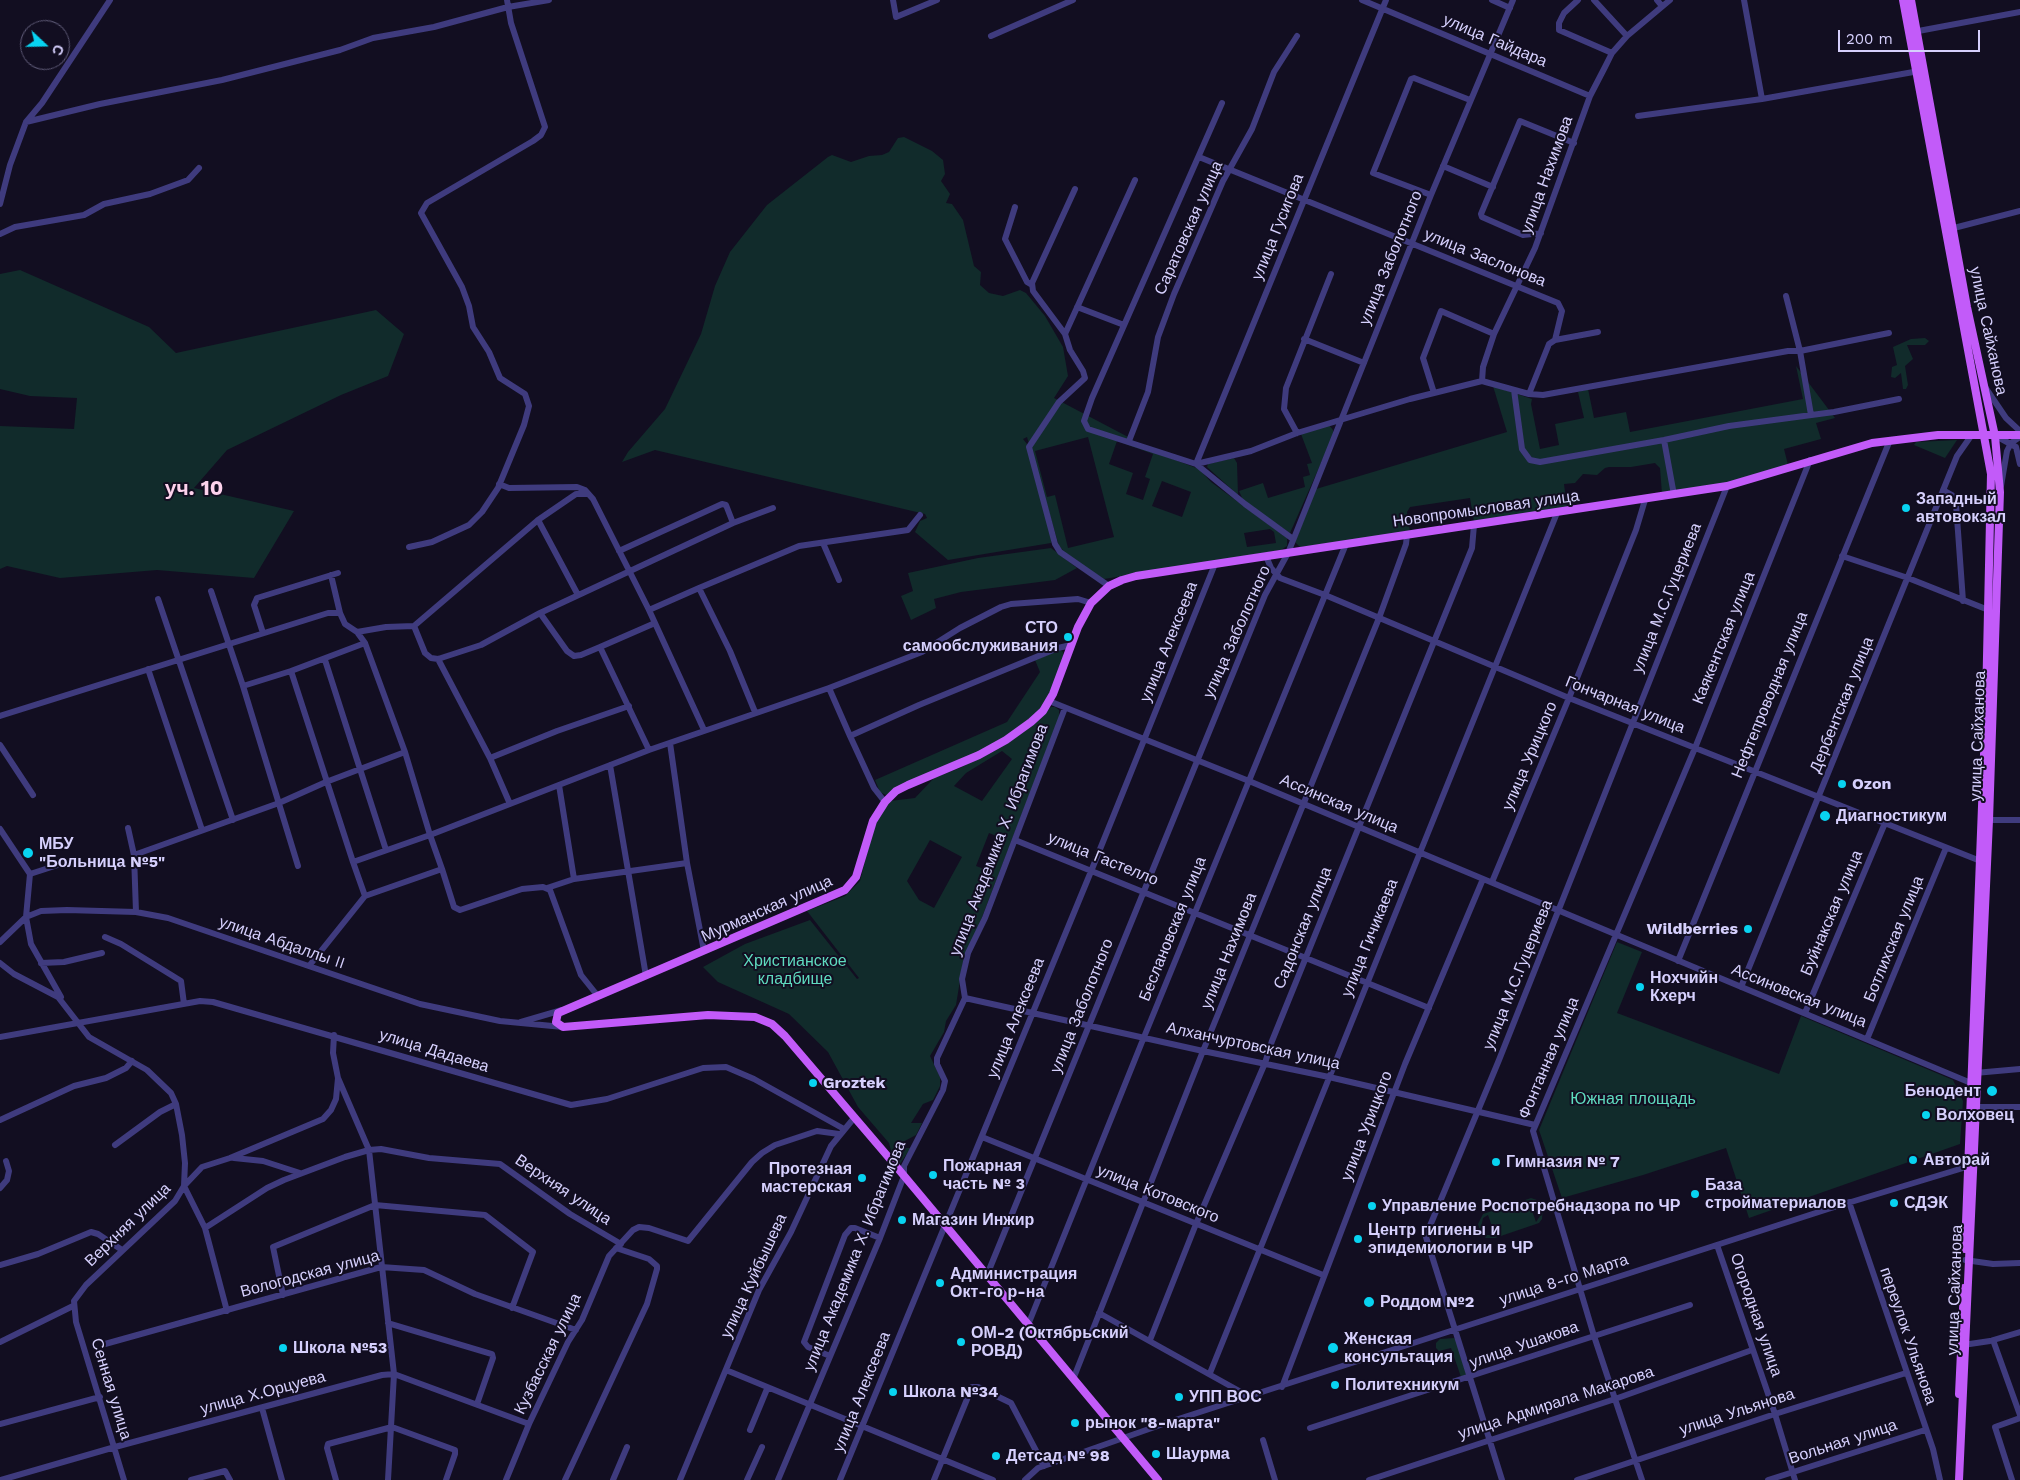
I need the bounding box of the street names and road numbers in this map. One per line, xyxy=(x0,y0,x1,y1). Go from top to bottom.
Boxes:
street label: улица Гайдара xyxy=(1440,10,1550,72)
street label: улица Нахимова xyxy=(1517,113,1577,237)
street label: Саратовская улица xyxy=(1151,158,1227,298)
street label: улица Гусигова xyxy=(1248,171,1308,283)
street label: улица Заболотного xyxy=(1355,188,1427,328)
street label: улица Заслонова xyxy=(1421,225,1549,291)
street label: улица Сайханова xyxy=(1965,265,2011,397)
street label: Новопромысловая улица xyxy=(1391,486,1581,532)
street label: улица М.С.Гуцериева xyxy=(1628,520,1706,676)
street label: улица Заболотного xyxy=(1199,563,1275,701)
street label: Каякентская улица xyxy=(1689,569,1759,707)
street label: улица Алексеева xyxy=(1136,579,1202,705)
street label: Нефтепроводная улица xyxy=(1728,609,1812,781)
street label: Дербентская улица xyxy=(1806,634,1878,776)
street label: улица Сайханова xyxy=(1966,670,1990,802)
street label: Гончарная улица xyxy=(1562,672,1688,738)
street label: улица Урицкого xyxy=(1498,699,1562,813)
street label: улица Академика Х. Ибрагимова xyxy=(946,721,1052,959)
street label: Ассинская улица xyxy=(1277,770,1401,838)
street label: улица Гастелло xyxy=(1045,828,1161,890)
street label: Буйнакская улица xyxy=(1797,847,1867,979)
street label: Беслановская улица xyxy=(1135,854,1211,1004)
street label: Садонская улица xyxy=(1270,864,1336,992)
street label: Мурманская улица xyxy=(699,871,835,947)
street label: Ботлихская улица xyxy=(1860,873,1928,1005)
street label: улица Гичикаева xyxy=(1338,876,1402,1000)
street label: улица Нахимова xyxy=(1197,890,1261,1012)
street label: улица М.С.Гуцериева xyxy=(1479,897,1557,1053)
street label: улица Абдаллы II xyxy=(217,912,347,974)
street label: улица Заболотного xyxy=(1046,936,1118,1076)
street label: улица Алексеева xyxy=(983,955,1049,1081)
street label: Ассиновская улица xyxy=(1729,960,1869,1032)
street label: Фонтанная улица xyxy=(1515,994,1583,1122)
street label: Алханчуртовская улица xyxy=(1164,1018,1342,1074)
street label: улица Дадаева xyxy=(377,1025,491,1077)
street label: улица Урицкого xyxy=(1337,1068,1397,1184)
street label: улица Академика Х. Ибрагимова xyxy=(800,1138,910,1374)
street label: Верхняя улица xyxy=(511,1151,615,1229)
street label: улица Котовского xyxy=(1094,1161,1222,1227)
street label: Верхняя улица xyxy=(81,1179,175,1271)
street label: улица Куйбышева xyxy=(717,1211,791,1341)
street label: улица Сайханова xyxy=(1943,1224,1967,1356)
street label: Вологодская улица xyxy=(238,1246,382,1302)
street label: улица 8-го Марта xyxy=(1497,1250,1631,1310)
street label: Огородная улица xyxy=(1726,1251,1786,1379)
street label: переулок Ульянова xyxy=(1875,1265,1941,1407)
street label: Кузбасская улица xyxy=(510,1290,586,1418)
street label: улица Ушакова xyxy=(1467,1317,1581,1373)
street label: улица Алексеева xyxy=(829,1329,895,1455)
street label: Сенная улица xyxy=(86,1336,136,1442)
street label: улица Адмирала Макарова xyxy=(1456,1362,1656,1444)
street label: улица Х.Орцуева xyxy=(198,1367,328,1419)
street label: улица Ульянова xyxy=(1677,1384,1797,1440)
street label: Вольная улица xyxy=(1786,1415,1900,1469)

